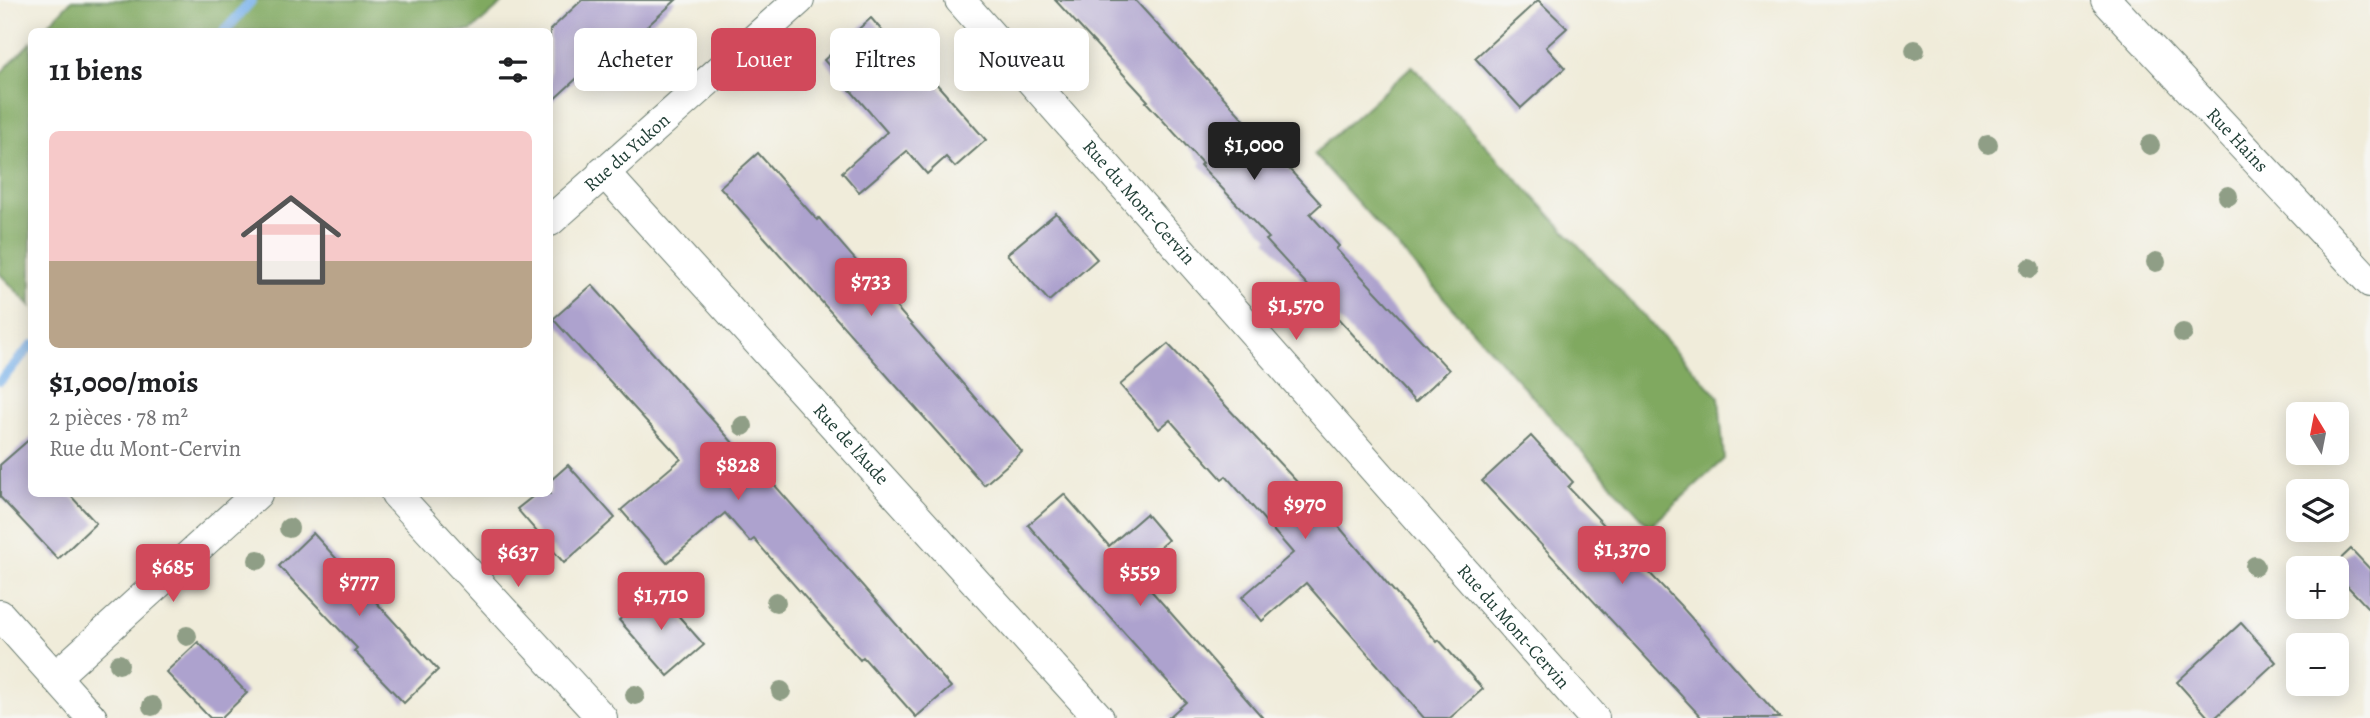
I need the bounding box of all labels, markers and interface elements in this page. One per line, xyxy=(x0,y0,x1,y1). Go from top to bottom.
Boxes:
chip: Acheter xyxy=(574,28,697,91)
chip: Louer xyxy=(711,28,816,91)
chip: Filtres xyxy=(830,28,940,91)
chip: Nouveau xyxy=(954,28,1089,91)
text: 11 biens xyxy=(49,50,143,90)
icon: filters xyxy=(494,51,532,89)
street label: Rue Hains xyxy=(2200,102,2274,178)
street label: Rue du Yukon xyxy=(578,107,676,198)
pin: $1,000 xyxy=(1197,122,1311,182)
text: $1,000 xyxy=(1224,129,1284,160)
street label: Rue du Mont-Cervin xyxy=(1076,134,1201,271)
icon: home xyxy=(228,177,354,303)
pin: $733 xyxy=(830,258,912,318)
text: $733 xyxy=(851,265,891,296)
pin: $1,570 xyxy=(1239,282,1353,342)
text: $1,570 xyxy=(1268,289,1324,320)
text: $1,000/mois xyxy=(49,362,199,402)
street label: Rue de l'Aude xyxy=(807,398,895,491)
text: 2 pièces · 78 m² xyxy=(49,402,188,433)
north arrow xyxy=(2286,402,2348,466)
map controls xyxy=(2286,402,2349,696)
text: Rue du Mont-Cervin xyxy=(49,433,241,464)
pin: $828 xyxy=(697,442,779,502)
text: $828 xyxy=(716,449,760,480)
button: layers xyxy=(2286,479,2349,542)
pin: $970 xyxy=(1264,482,1346,541)
text: $970 xyxy=(1284,488,1326,519)
pin: $1,370 xyxy=(1565,526,1679,586)
pin: $637 xyxy=(477,530,559,589)
text: $1,370 xyxy=(1594,533,1650,564)
text: $637 xyxy=(497,536,539,567)
pin: $685 xyxy=(132,544,214,604)
pin: $559 xyxy=(1099,548,1181,608)
text: $685 xyxy=(152,551,194,582)
text: $559 xyxy=(1119,555,1161,586)
button: + xyxy=(2286,556,2349,619)
pin: $777 xyxy=(318,558,400,618)
street label: Rue du Mont-Cervin xyxy=(1451,559,1576,695)
text: $777 xyxy=(339,565,379,596)
pin: $1,710 xyxy=(604,572,718,632)
text: $1,710 xyxy=(634,579,688,610)
button: − xyxy=(2286,633,2349,696)

